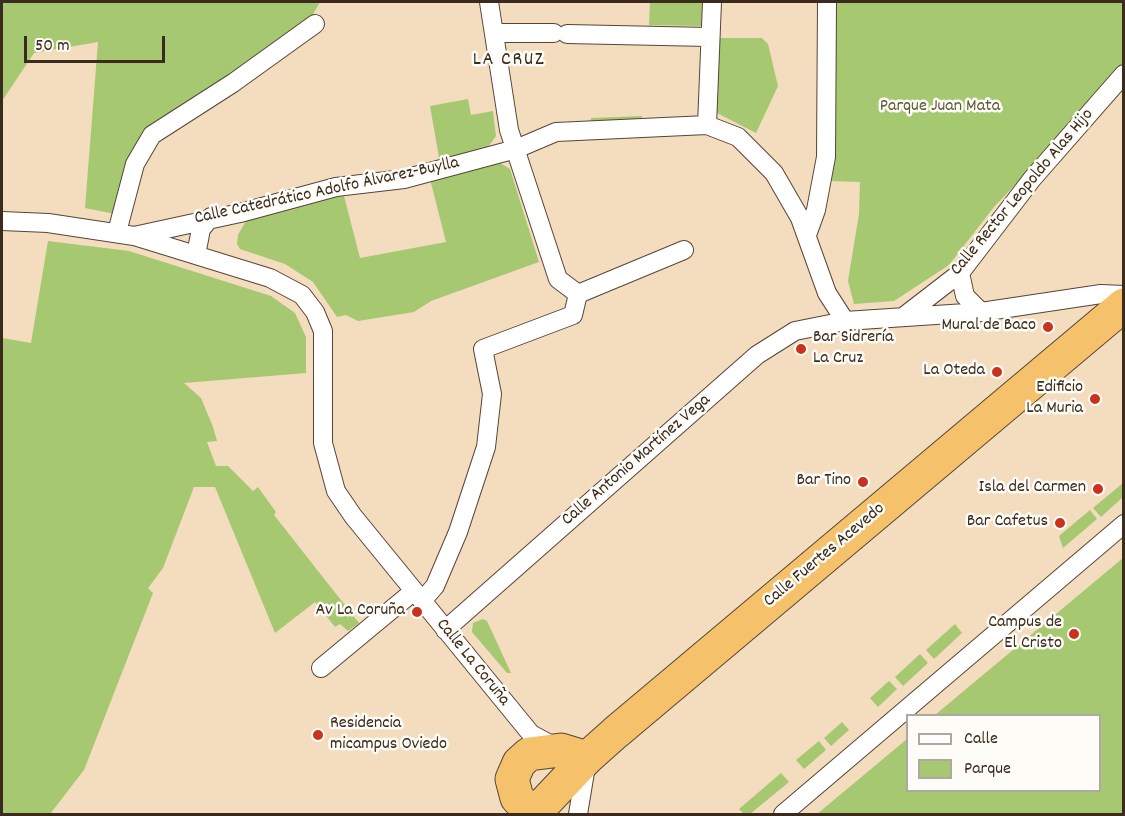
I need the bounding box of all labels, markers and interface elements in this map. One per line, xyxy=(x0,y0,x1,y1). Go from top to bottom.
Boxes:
scale bar xyxy=(27,24,168,62)
text: 50 m xyxy=(35,34,70,59)
district label: LA CRUZ xyxy=(473,49,545,73)
park label: Parque Juan Mata xyxy=(880,97,1000,119)
street label: Calle Rector Leopoldo Alas Hijo xyxy=(947,105,1099,281)
street label: Calle Catedrático Adolfo Álvarez-Buylla xyxy=(193,153,461,231)
place label: Mural de Baco xyxy=(941,316,1036,338)
marker: Mural de Baco xyxy=(1041,320,1055,334)
place label: Bar Sidrería La Cruz xyxy=(813,328,893,370)
marker: Bar Sidrería La Cruz xyxy=(794,342,808,356)
place label: La Oteda xyxy=(923,361,985,383)
marker: La Oteda xyxy=(990,365,1004,379)
place label: Edificio La Muria xyxy=(1026,378,1083,420)
street label: Calle Antonio Martínez Vega xyxy=(558,390,716,532)
marker: Edificio La Muria xyxy=(1088,392,1102,406)
place label: Bar Tino xyxy=(796,471,851,493)
marker: Bar Tino xyxy=(856,475,870,489)
place label: Isla del Carmen xyxy=(979,478,1086,500)
marker: Isla del Carmen xyxy=(1091,482,1105,496)
street label: Calle Fuertes Acevedo xyxy=(760,499,890,613)
place label: Bar Cafetus xyxy=(967,512,1048,534)
marker: Bar Cafetus xyxy=(1053,516,1067,530)
place label: Av La Coruña xyxy=(316,601,405,623)
marker: Av La Coruña xyxy=(410,605,424,619)
place label: Campus de El Cristo xyxy=(988,613,1062,656)
street label: Calle La Coruña xyxy=(430,615,514,711)
marker: Campus de El Cristo xyxy=(1067,627,1081,641)
place label: Residencia micampus Oviedo xyxy=(330,714,447,756)
legend xyxy=(906,714,1101,792)
text: Calle xyxy=(964,727,998,752)
marker: Residencia micampus Oviedo xyxy=(311,728,325,742)
text: Parque xyxy=(964,757,1011,782)

